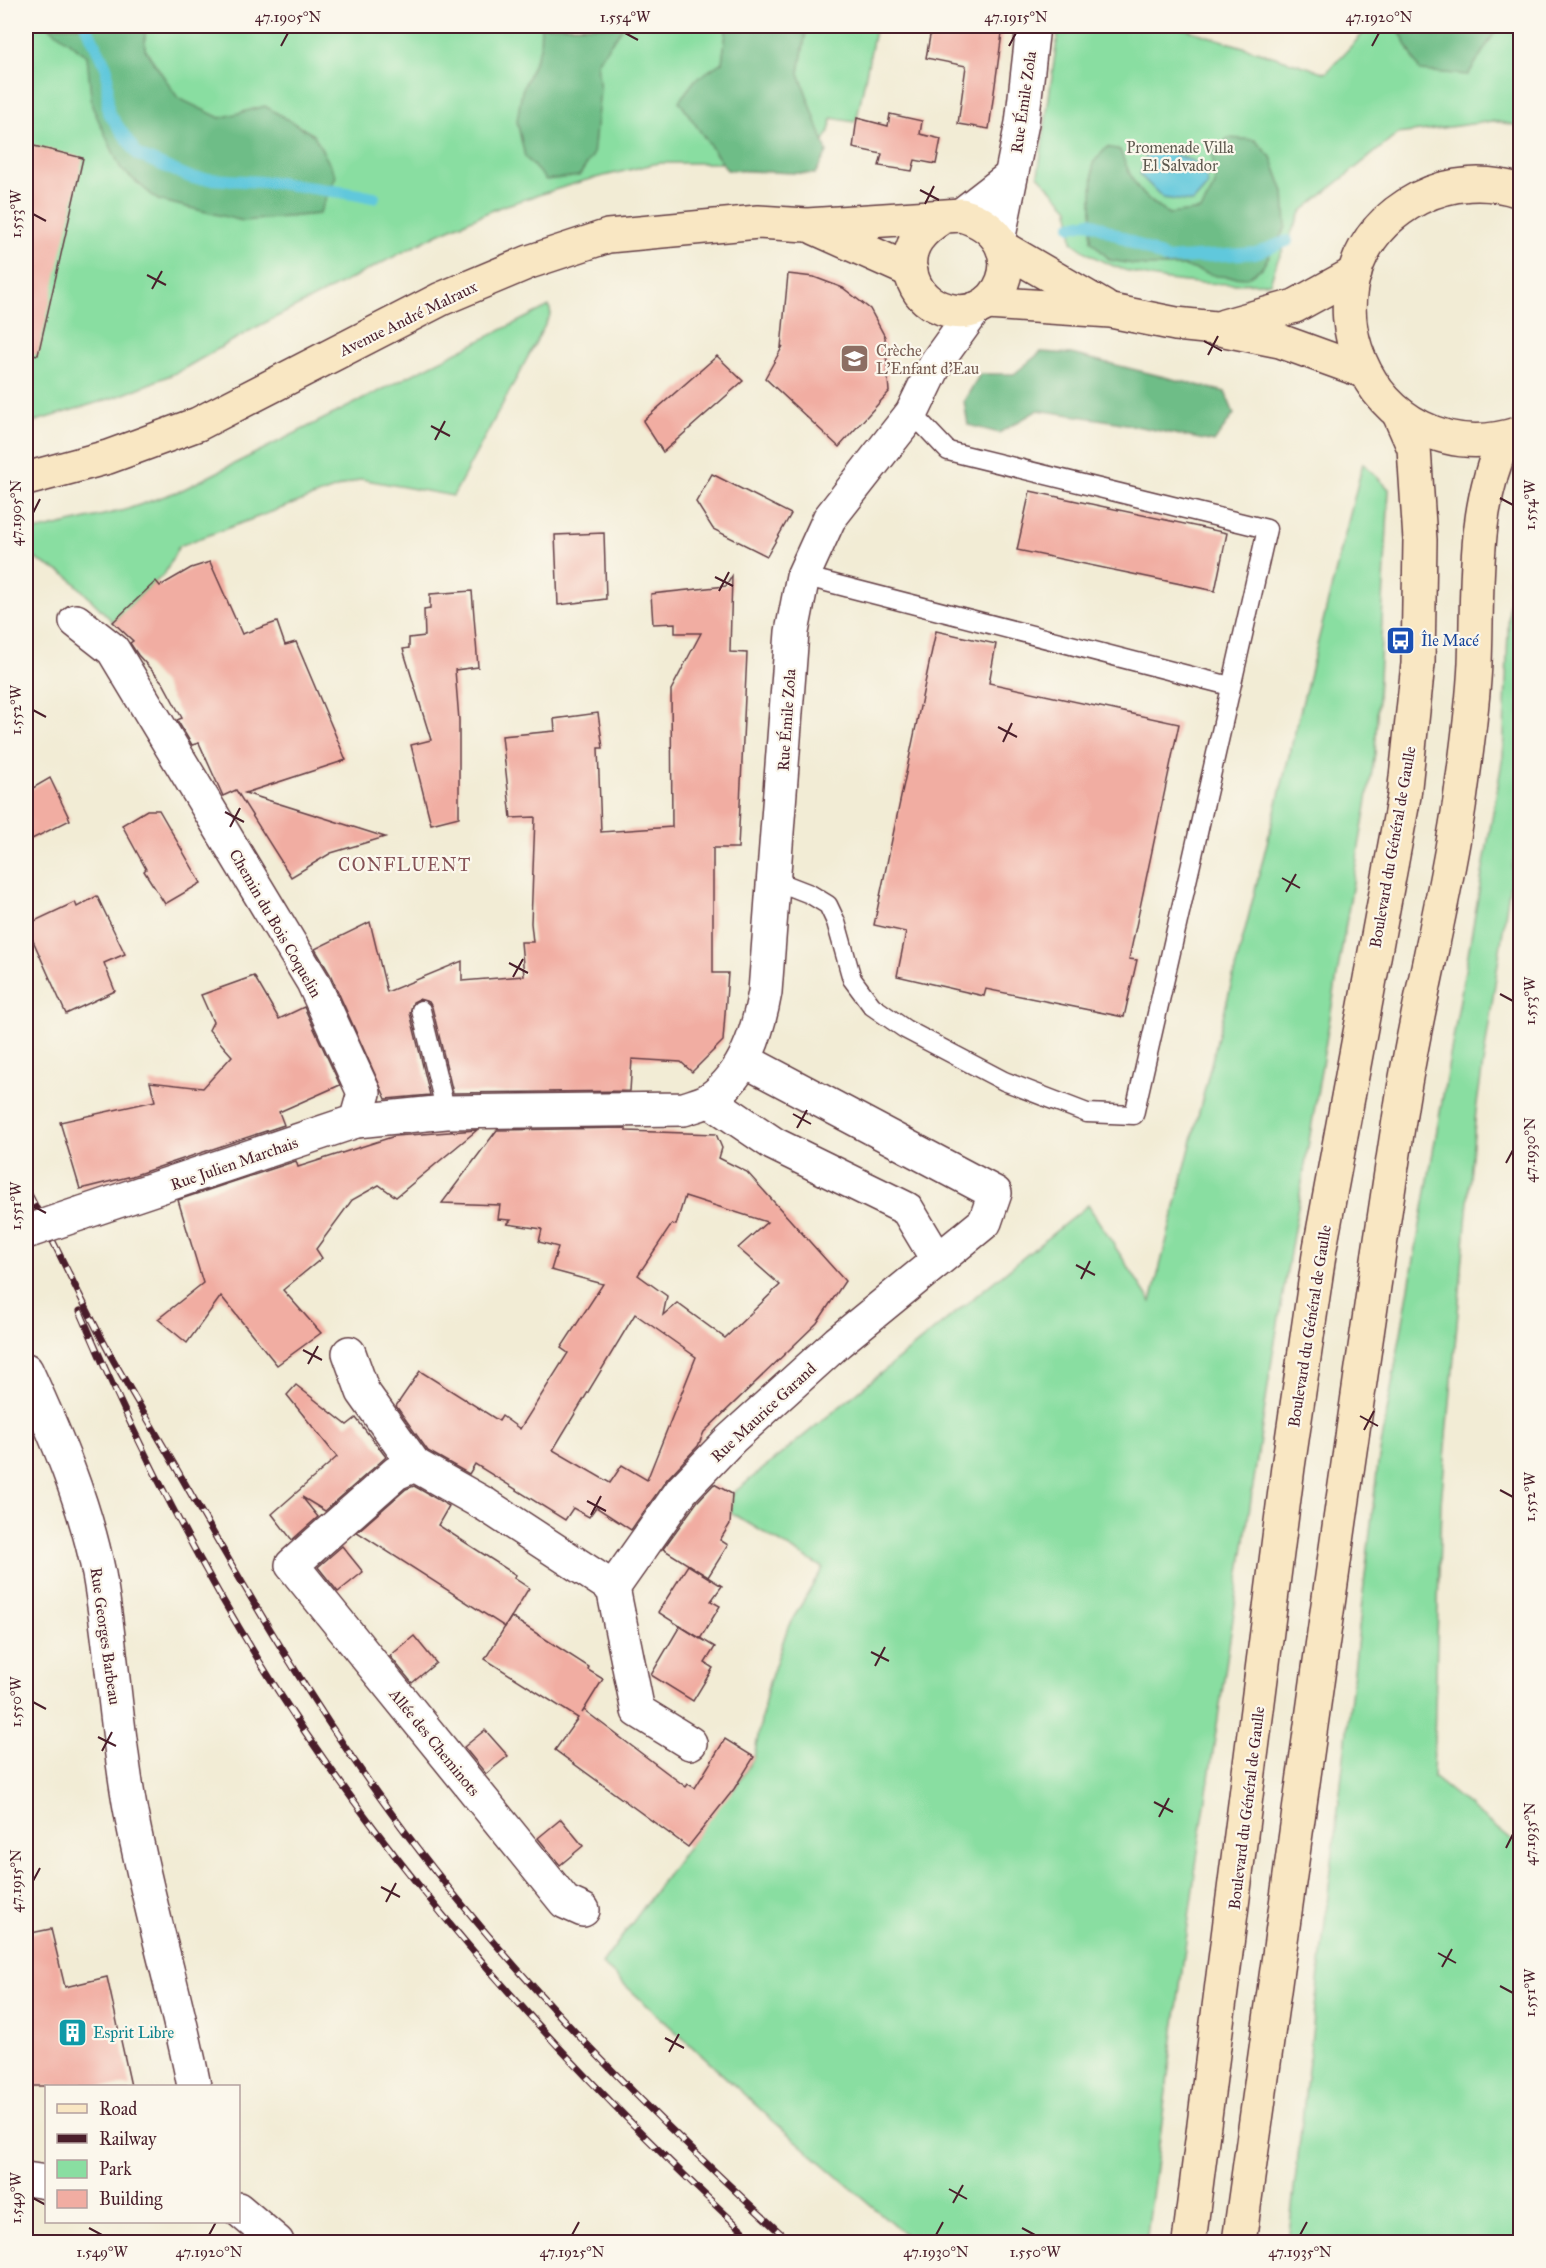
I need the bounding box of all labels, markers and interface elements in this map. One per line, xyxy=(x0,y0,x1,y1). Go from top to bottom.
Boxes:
text: 47.1905°N xyxy=(255,8,321,26)
text: 1.554°W xyxy=(600,8,651,26)
text: 47.1915°N xyxy=(984,8,1048,26)
text: 47.1920°N xyxy=(1346,8,1413,26)
street label: Rue Émile Zola xyxy=(1005,49,1040,154)
park label: Promenade Villa El Salvador xyxy=(1126,138,1234,175)
text: 1.553°W xyxy=(7,189,25,238)
street label: Avenue André Malraux xyxy=(335,277,480,361)
place label: Crèche L'Enfant d'Eau xyxy=(876,341,980,378)
school or university icon: Crèche L'Enfant d'Eau xyxy=(839,343,871,375)
text: 1.554°W xyxy=(1521,479,1539,530)
text: 47.1905°N xyxy=(7,480,25,546)
bus stop icon: Île Macé xyxy=(1384,624,1416,656)
place label: Île Macé xyxy=(1421,630,1479,650)
street label: Rue Émile Zola xyxy=(771,668,800,772)
text: 1.552°W xyxy=(7,684,25,735)
street label: Boulevard du Général de Gaulle xyxy=(1365,744,1420,949)
street label: Chemin du Bois Coquelin xyxy=(224,846,326,1002)
district label: CONFLUENT xyxy=(338,854,472,876)
text: 1.553°W xyxy=(1521,976,1539,1025)
text: 47.1930°N xyxy=(1521,1117,1539,1183)
street label: Rue Julien Marchais xyxy=(168,1133,301,1195)
text: 1.551°W xyxy=(7,1181,25,1230)
street label: Boulevard du Général de Gaulle xyxy=(1284,1223,1335,1429)
street label: Rue Maurice Garand xyxy=(707,1359,820,1466)
text: 1.552°W xyxy=(1521,1471,1539,1522)
street label: Rue Georges Barbeau xyxy=(85,1566,125,1707)
text: 1.550°W xyxy=(7,1676,25,1728)
street label: Allée des Cheminots xyxy=(385,1684,484,1800)
street label: Boulevard du Général de Gaulle xyxy=(1225,1705,1268,1911)
text: 47.1935°N xyxy=(1521,1802,1539,1866)
text: 47.1915°N xyxy=(7,1849,25,1913)
text: 1.551°W xyxy=(1521,1968,1539,2017)
building icon: Esprit Libre xyxy=(56,2016,88,2048)
place label: Esprit Libre xyxy=(93,2023,174,2042)
legend xyxy=(45,2085,240,2223)
text: Road xyxy=(99,2098,137,2120)
text: Railway xyxy=(99,2128,157,2150)
text: Park xyxy=(99,2158,132,2180)
text: 1.549°W xyxy=(7,2171,25,2224)
text: Building xyxy=(99,2188,163,2211)
text: 1.549°W xyxy=(76,2243,129,2261)
text: 47.1920°N xyxy=(176,2243,243,2261)
text: 47.1925°N xyxy=(540,2243,605,2261)
text: 47.1930°N xyxy=(903,2243,969,2261)
text: 1.550°W xyxy=(1009,2243,1061,2261)
text: 47.1935°N xyxy=(1268,2243,1332,2261)

